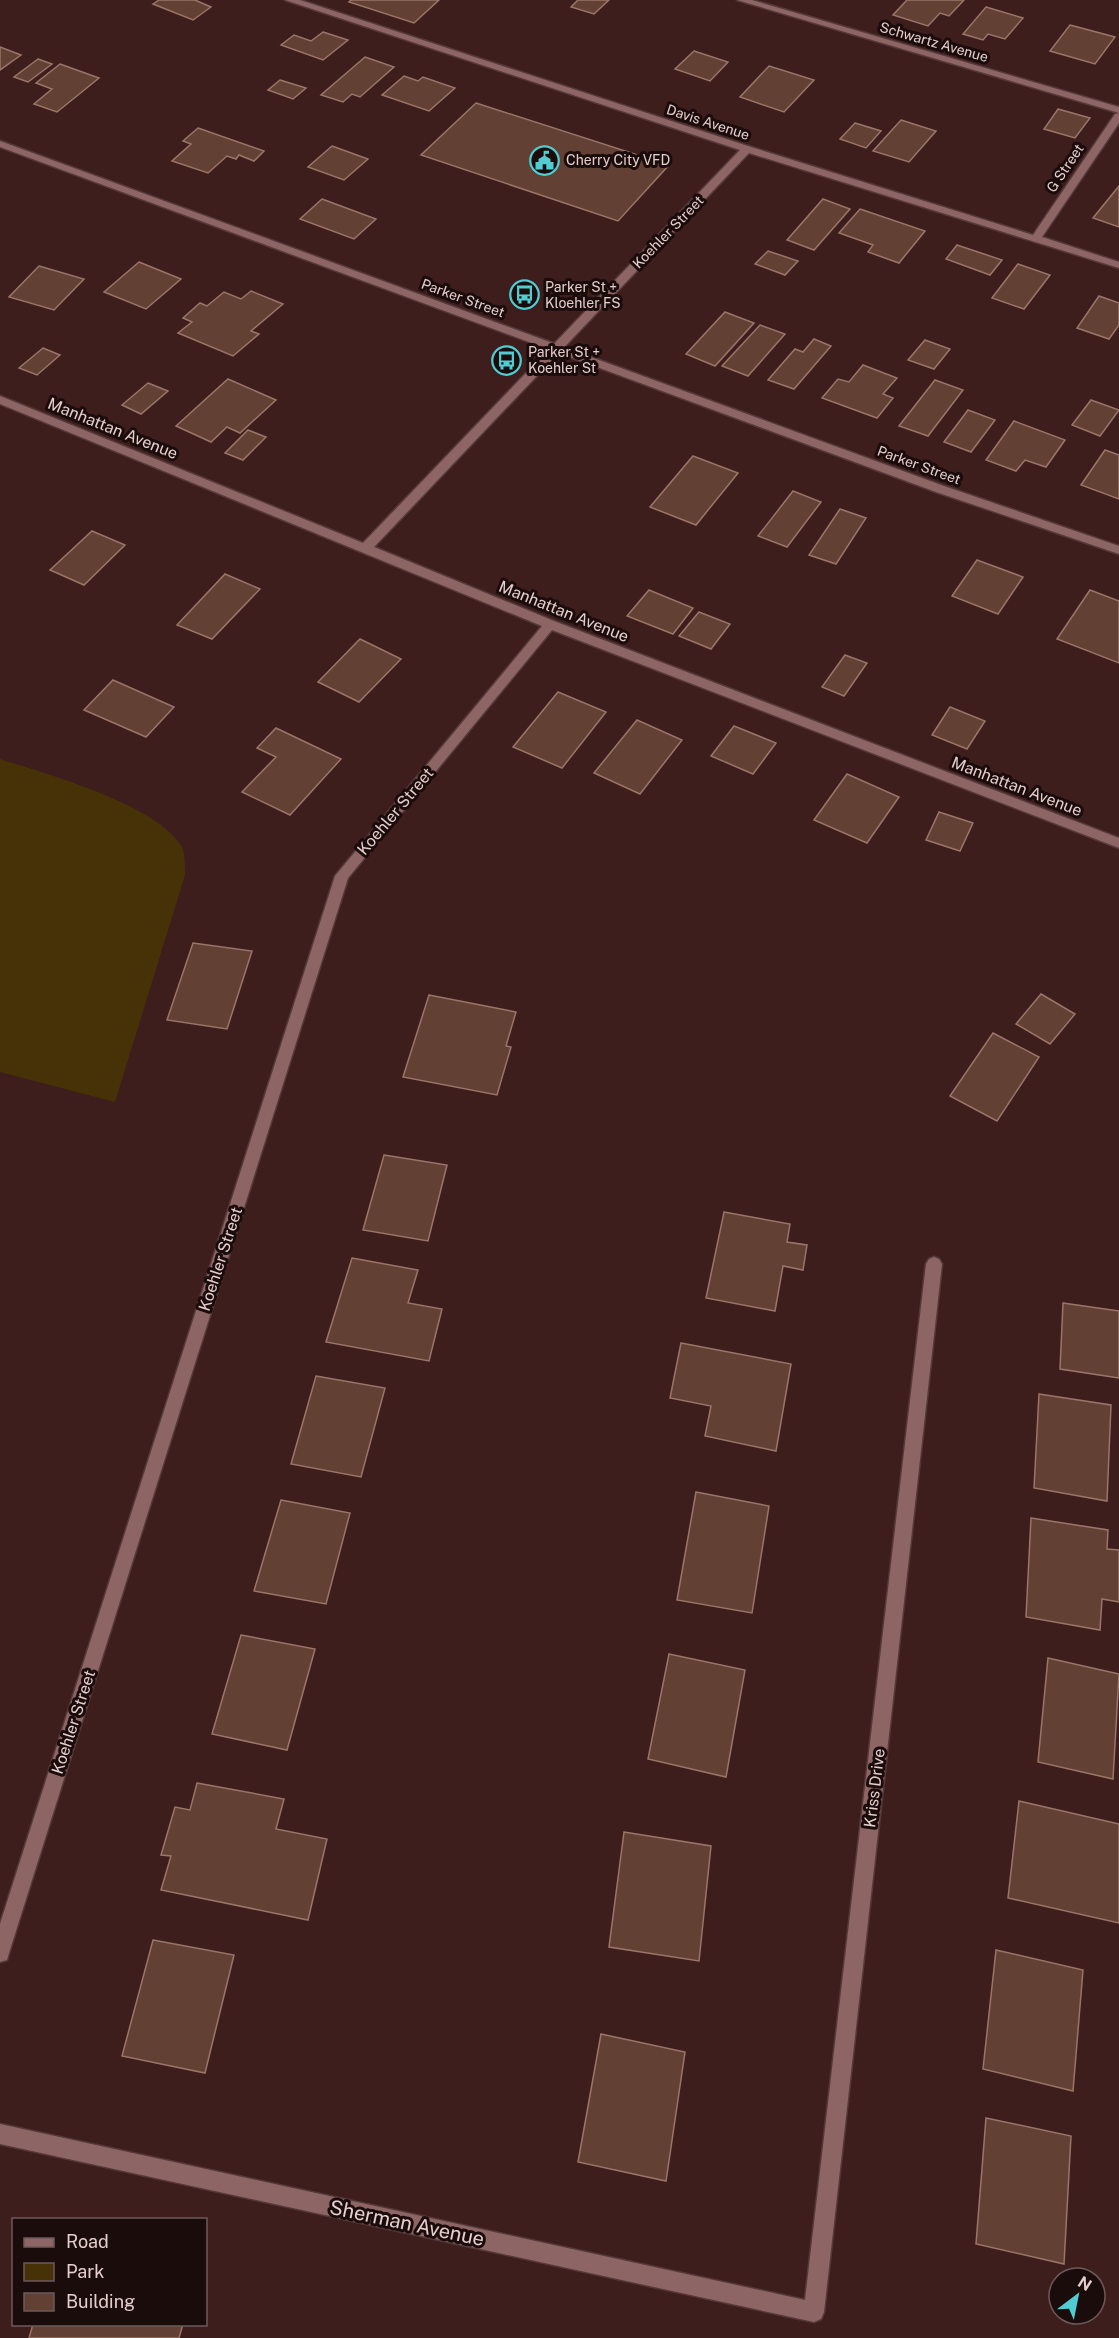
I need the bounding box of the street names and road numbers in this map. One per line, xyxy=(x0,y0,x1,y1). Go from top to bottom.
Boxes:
street label: Schwartz Avenue xyxy=(878,19,990,65)
street label: Davis Avenue xyxy=(664,101,752,143)
street label: G Street xyxy=(1043,141,1087,195)
street label: Koehler Street xyxy=(629,192,707,272)
street label: Parker Street xyxy=(419,276,507,320)
street label: Manhattan Avenue xyxy=(45,394,181,463)
street label: Parker Street xyxy=(875,443,963,487)
street label: Manhattan Avenue xyxy=(496,577,632,646)
street label: Manhattan Avenue xyxy=(949,753,1085,820)
street label: Koehler Street xyxy=(353,764,437,859)
street label: Koehler Street xyxy=(195,1205,246,1314)
street label: Koehler Street xyxy=(48,1668,99,1777)
street label: Kriss Drive xyxy=(860,1747,889,1829)
street label: Sherman Avenue xyxy=(327,2195,487,2251)

